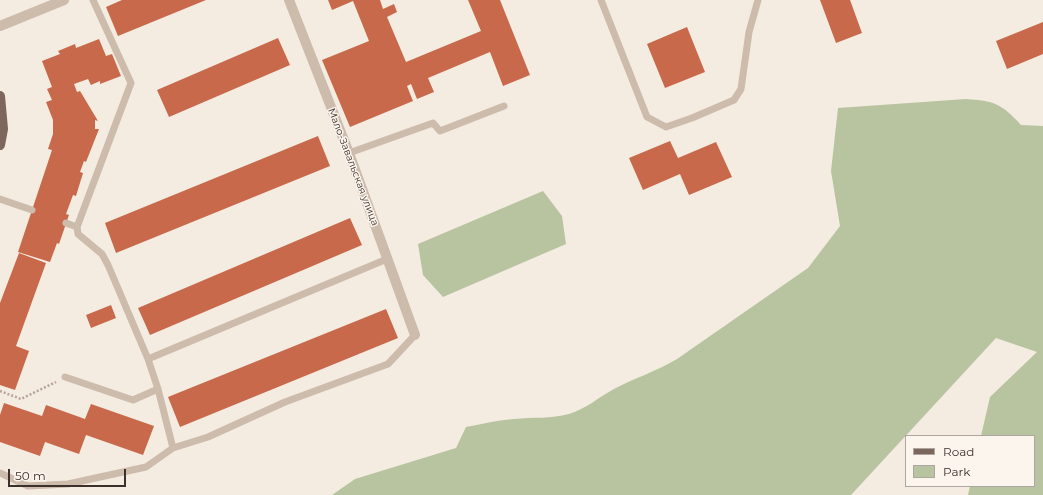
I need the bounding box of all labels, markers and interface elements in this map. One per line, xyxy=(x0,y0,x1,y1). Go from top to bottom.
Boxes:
street label: Мало-Завальская улица xyxy=(325,107,381,227)
legend xyxy=(905,435,1035,487)
text: Road xyxy=(943,444,974,459)
scale bar xyxy=(10,461,128,487)
text: Park xyxy=(943,464,970,479)
text: 50 m xyxy=(15,468,46,483)

